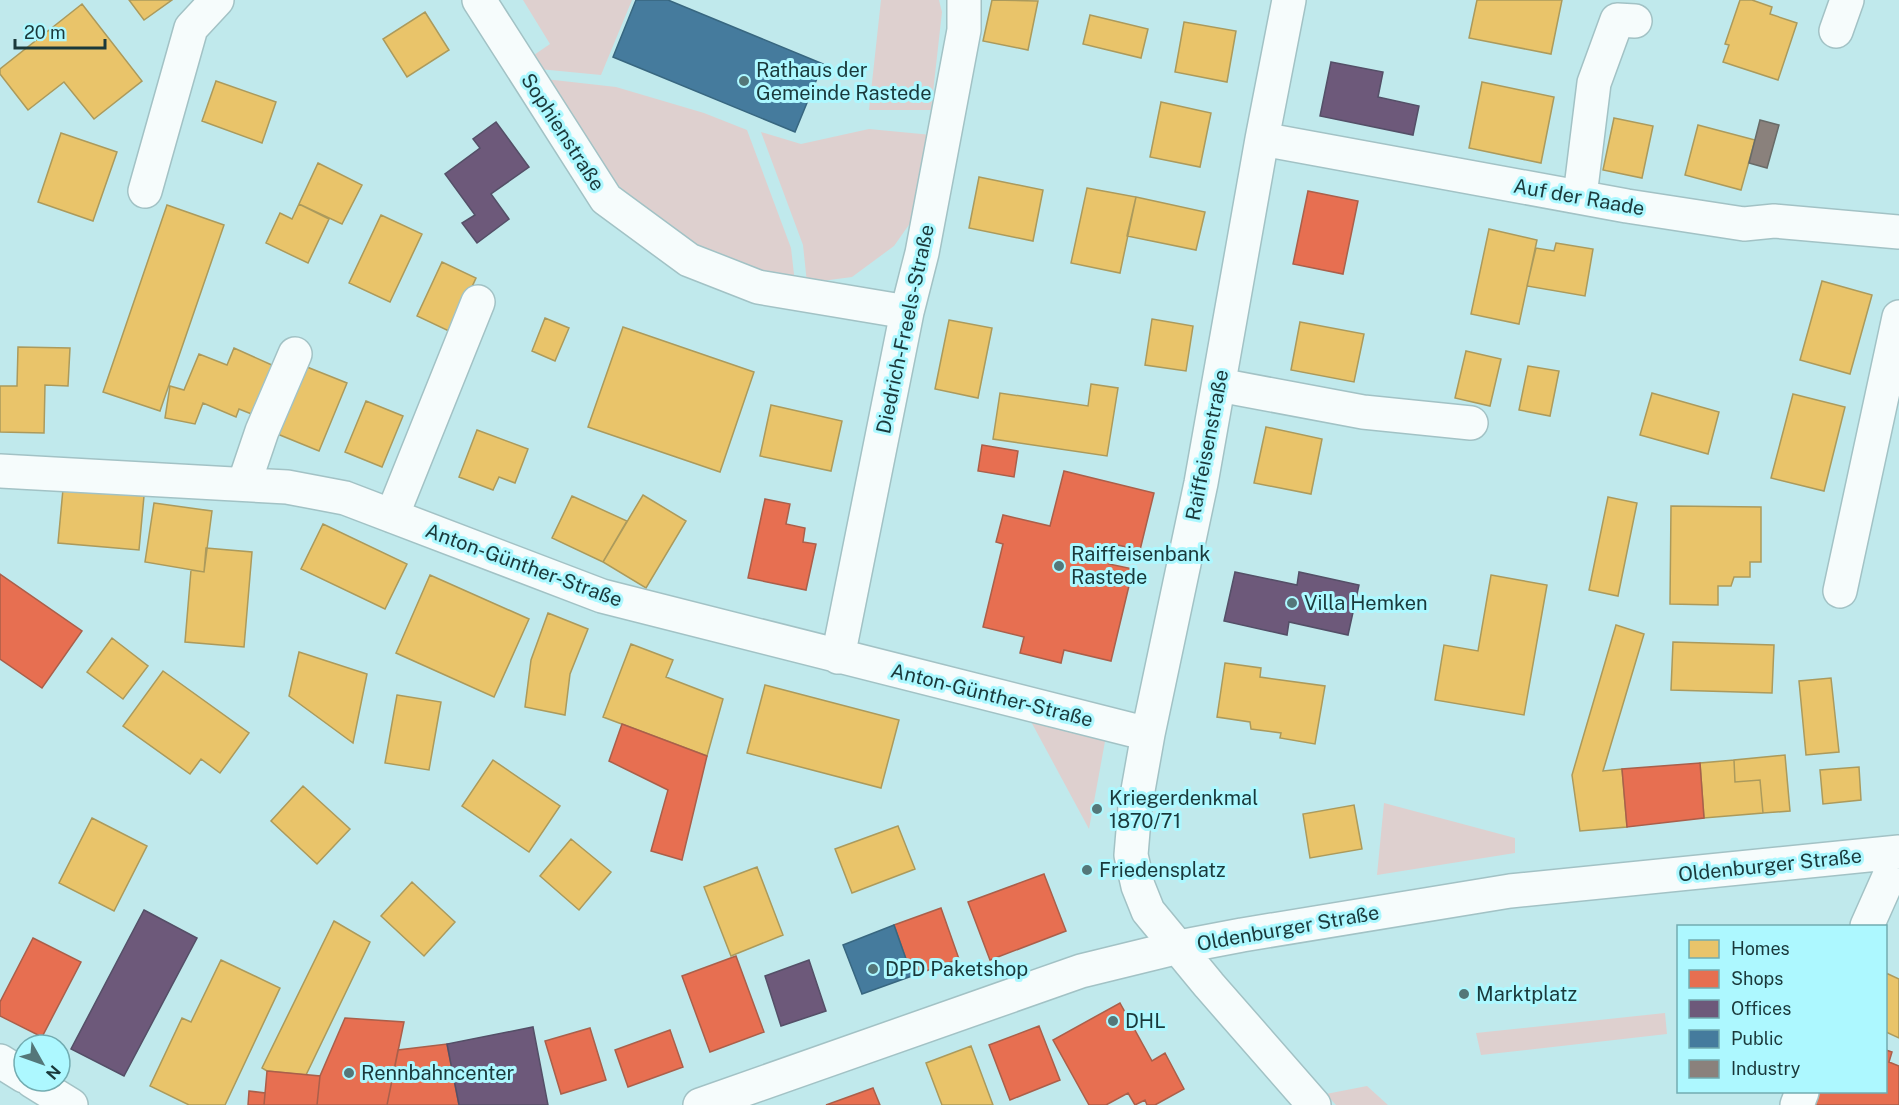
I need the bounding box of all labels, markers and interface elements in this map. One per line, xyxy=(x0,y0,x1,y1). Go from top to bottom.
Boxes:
scale bar xyxy=(15,12,105,50)
text: 20 m xyxy=(24,22,66,43)
place label: Rathaus der Gemeinde Rastede xyxy=(756,58,932,105)
street label: Sophienstraße xyxy=(516,69,610,195)
marker: Rathaus der Gemeinde Rastede xyxy=(737,74,751,88)
street label: Auf der Raade xyxy=(1512,174,1646,220)
street label: Diedrich-Freels-Straße xyxy=(871,222,939,436)
street label: Raiffeisenstraße xyxy=(1181,368,1233,522)
street label: Anton-Günther-Straße xyxy=(422,518,626,612)
place label: Raiffeisenbank Rastede xyxy=(1071,542,1210,589)
marker: Raiffeisenbank Rastede xyxy=(1052,559,1066,573)
place label: Villa Hemken xyxy=(1304,591,1428,615)
marker: Villa Hemken xyxy=(1285,596,1299,610)
street label: Anton-Günther-Straße xyxy=(888,658,1096,732)
place label: Kriegerdenkmal 1870/71 xyxy=(1109,786,1258,833)
marker: Kriegerdenkmal 1870/71 xyxy=(1090,802,1104,816)
street label: Oldenburger Straße xyxy=(1677,843,1863,887)
place label: Friedensplatz xyxy=(1099,858,1226,882)
marker: Friedensplatz xyxy=(1080,863,1094,877)
street label: Oldenburger Straße xyxy=(1195,900,1381,956)
legend xyxy=(1677,925,1887,1093)
text: Homes xyxy=(1731,938,1790,959)
place label: DPD Paketshop xyxy=(885,957,1028,981)
marker: DPD Paketshop xyxy=(866,962,880,976)
text: Shops xyxy=(1731,968,1783,989)
place label: Marktplatz xyxy=(1476,982,1577,1006)
marker: Marktplatz xyxy=(1457,987,1471,1001)
text: Offices xyxy=(1731,998,1791,1019)
place label: DHL xyxy=(1125,1009,1166,1033)
marker: DHL xyxy=(1106,1014,1120,1028)
text: Public xyxy=(1731,1028,1783,1049)
north arrow xyxy=(12,1033,72,1093)
text: Industry xyxy=(1731,1058,1801,1079)
text: N xyxy=(42,1061,64,1083)
place label: Rennbahncenter xyxy=(361,1061,515,1085)
marker: Rennbahncenter xyxy=(342,1066,356,1080)

